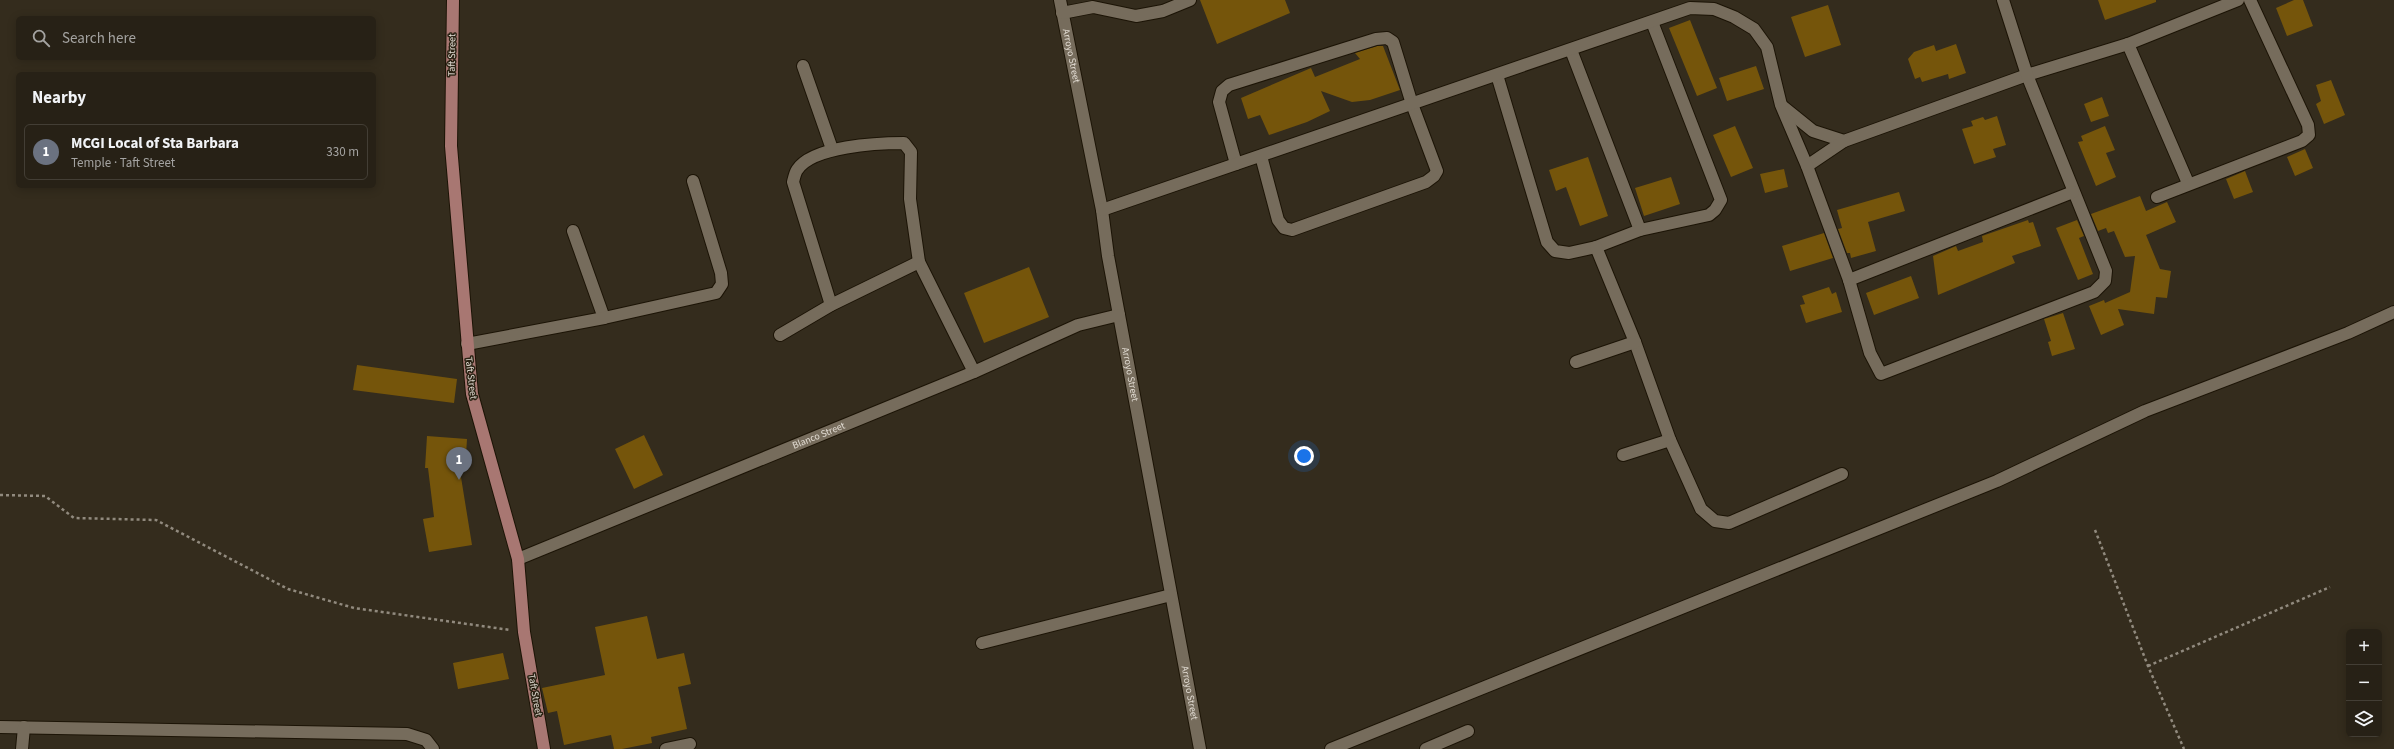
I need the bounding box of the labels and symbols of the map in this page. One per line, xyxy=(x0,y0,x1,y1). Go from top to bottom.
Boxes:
street label: Arroyo Street xyxy=(1059,28,1084,85)
street label: Taft Street xyxy=(445,33,459,76)
street label: Arroyo Street xyxy=(1118,346,1142,403)
street label: Taft Street xyxy=(461,356,481,401)
street label: Blanco Street xyxy=(790,418,848,453)
your location xyxy=(1294,446,1314,466)
pin: 1 xyxy=(446,447,472,480)
street label: Arroyo Street xyxy=(1178,665,1202,722)
street label: Taft Street xyxy=(524,673,546,718)

